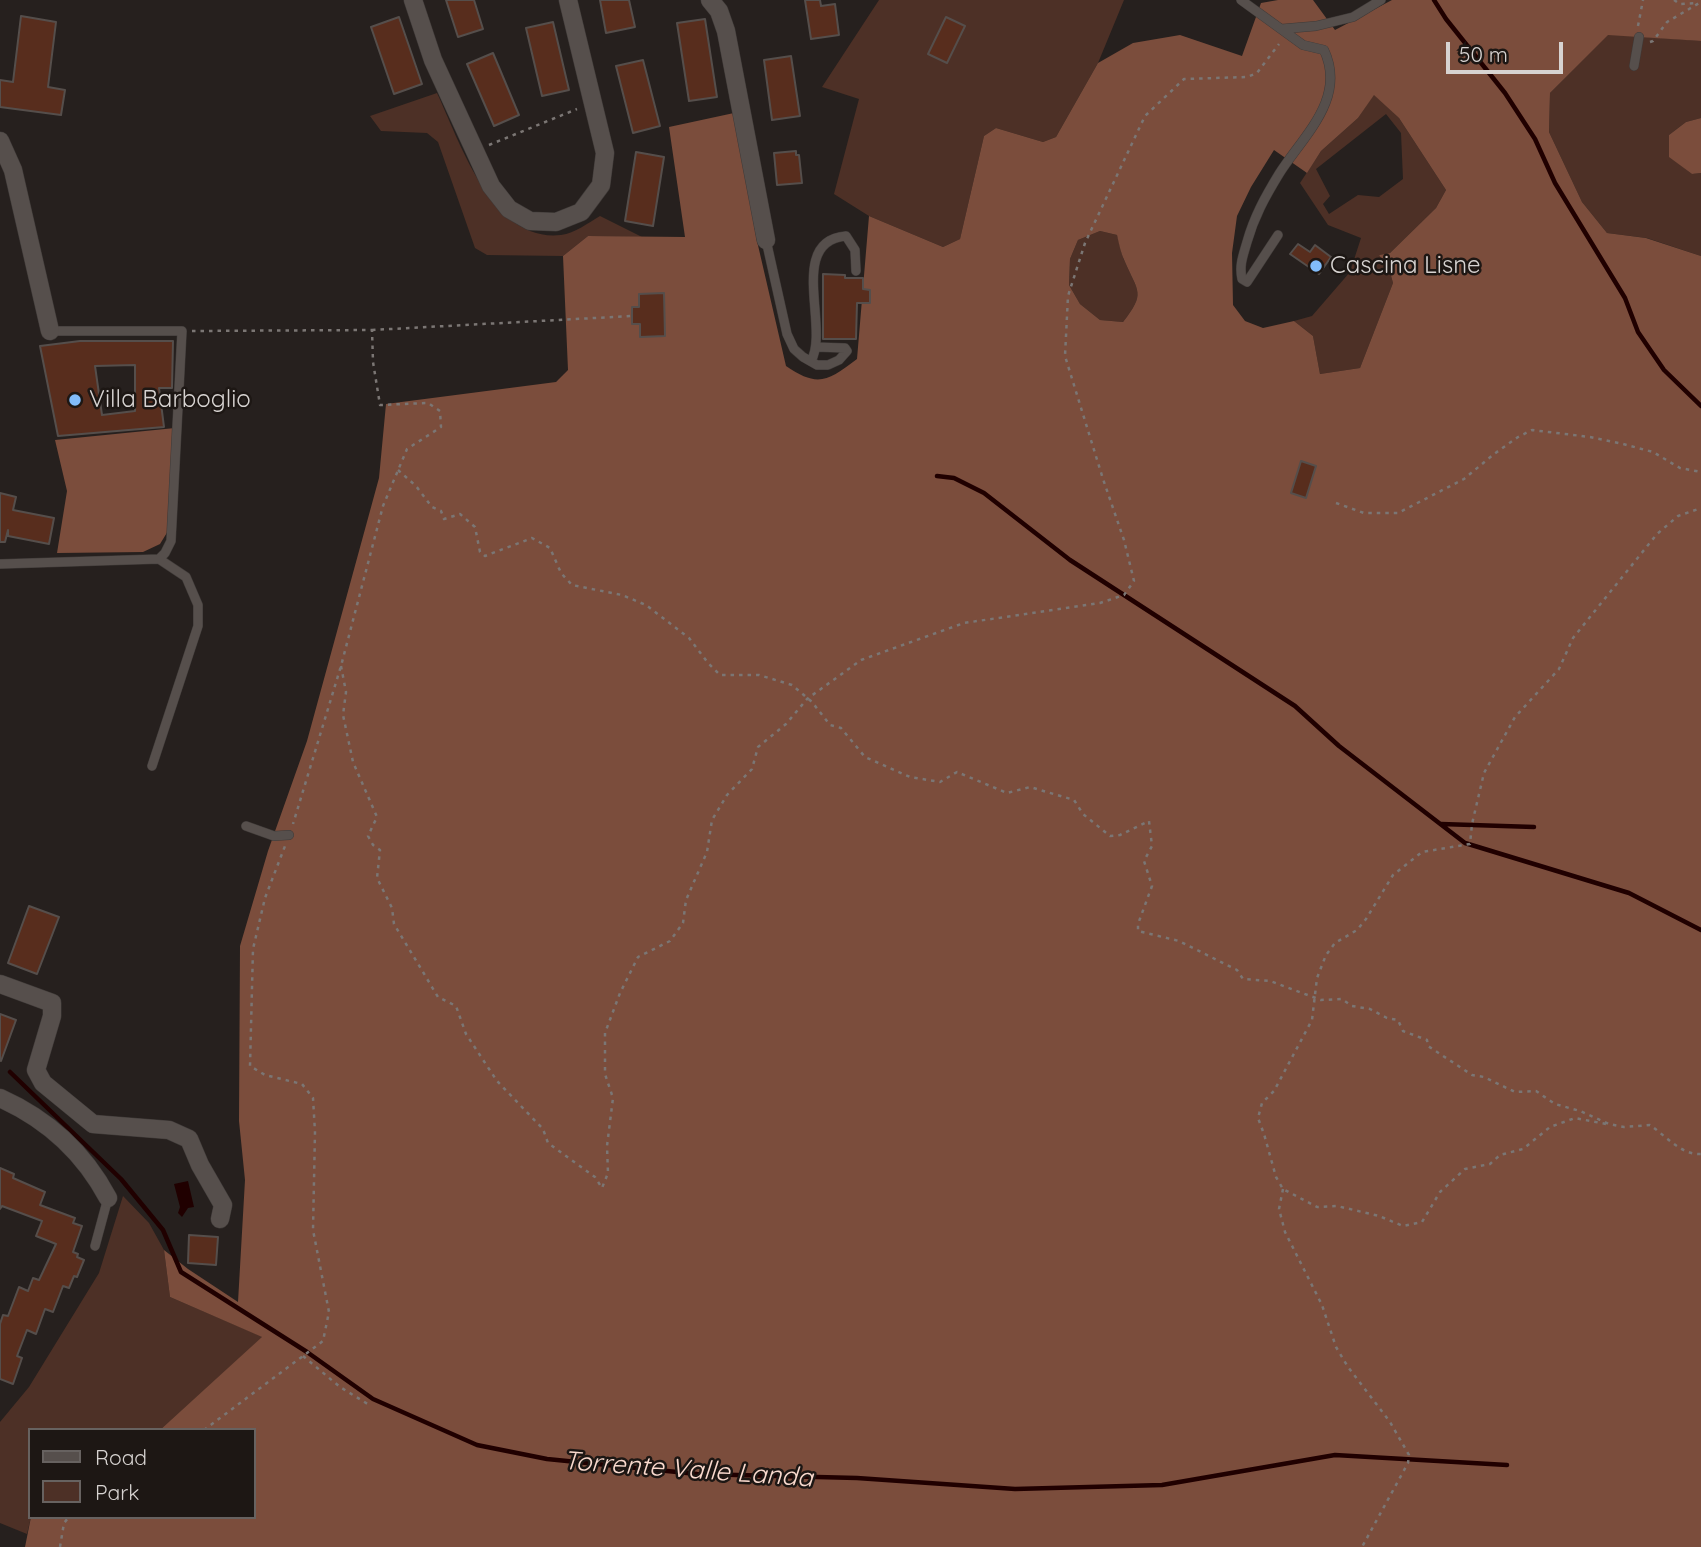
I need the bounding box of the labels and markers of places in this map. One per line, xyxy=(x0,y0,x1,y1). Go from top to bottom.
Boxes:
place label: Cascina Lisne xyxy=(1330,252,1481,280)
marker: Cascina Lisne xyxy=(1308,258,1324,274)
place label: Villa Barboglio xyxy=(89,386,251,414)
marker: Villa Barboglio xyxy=(67,392,83,408)

